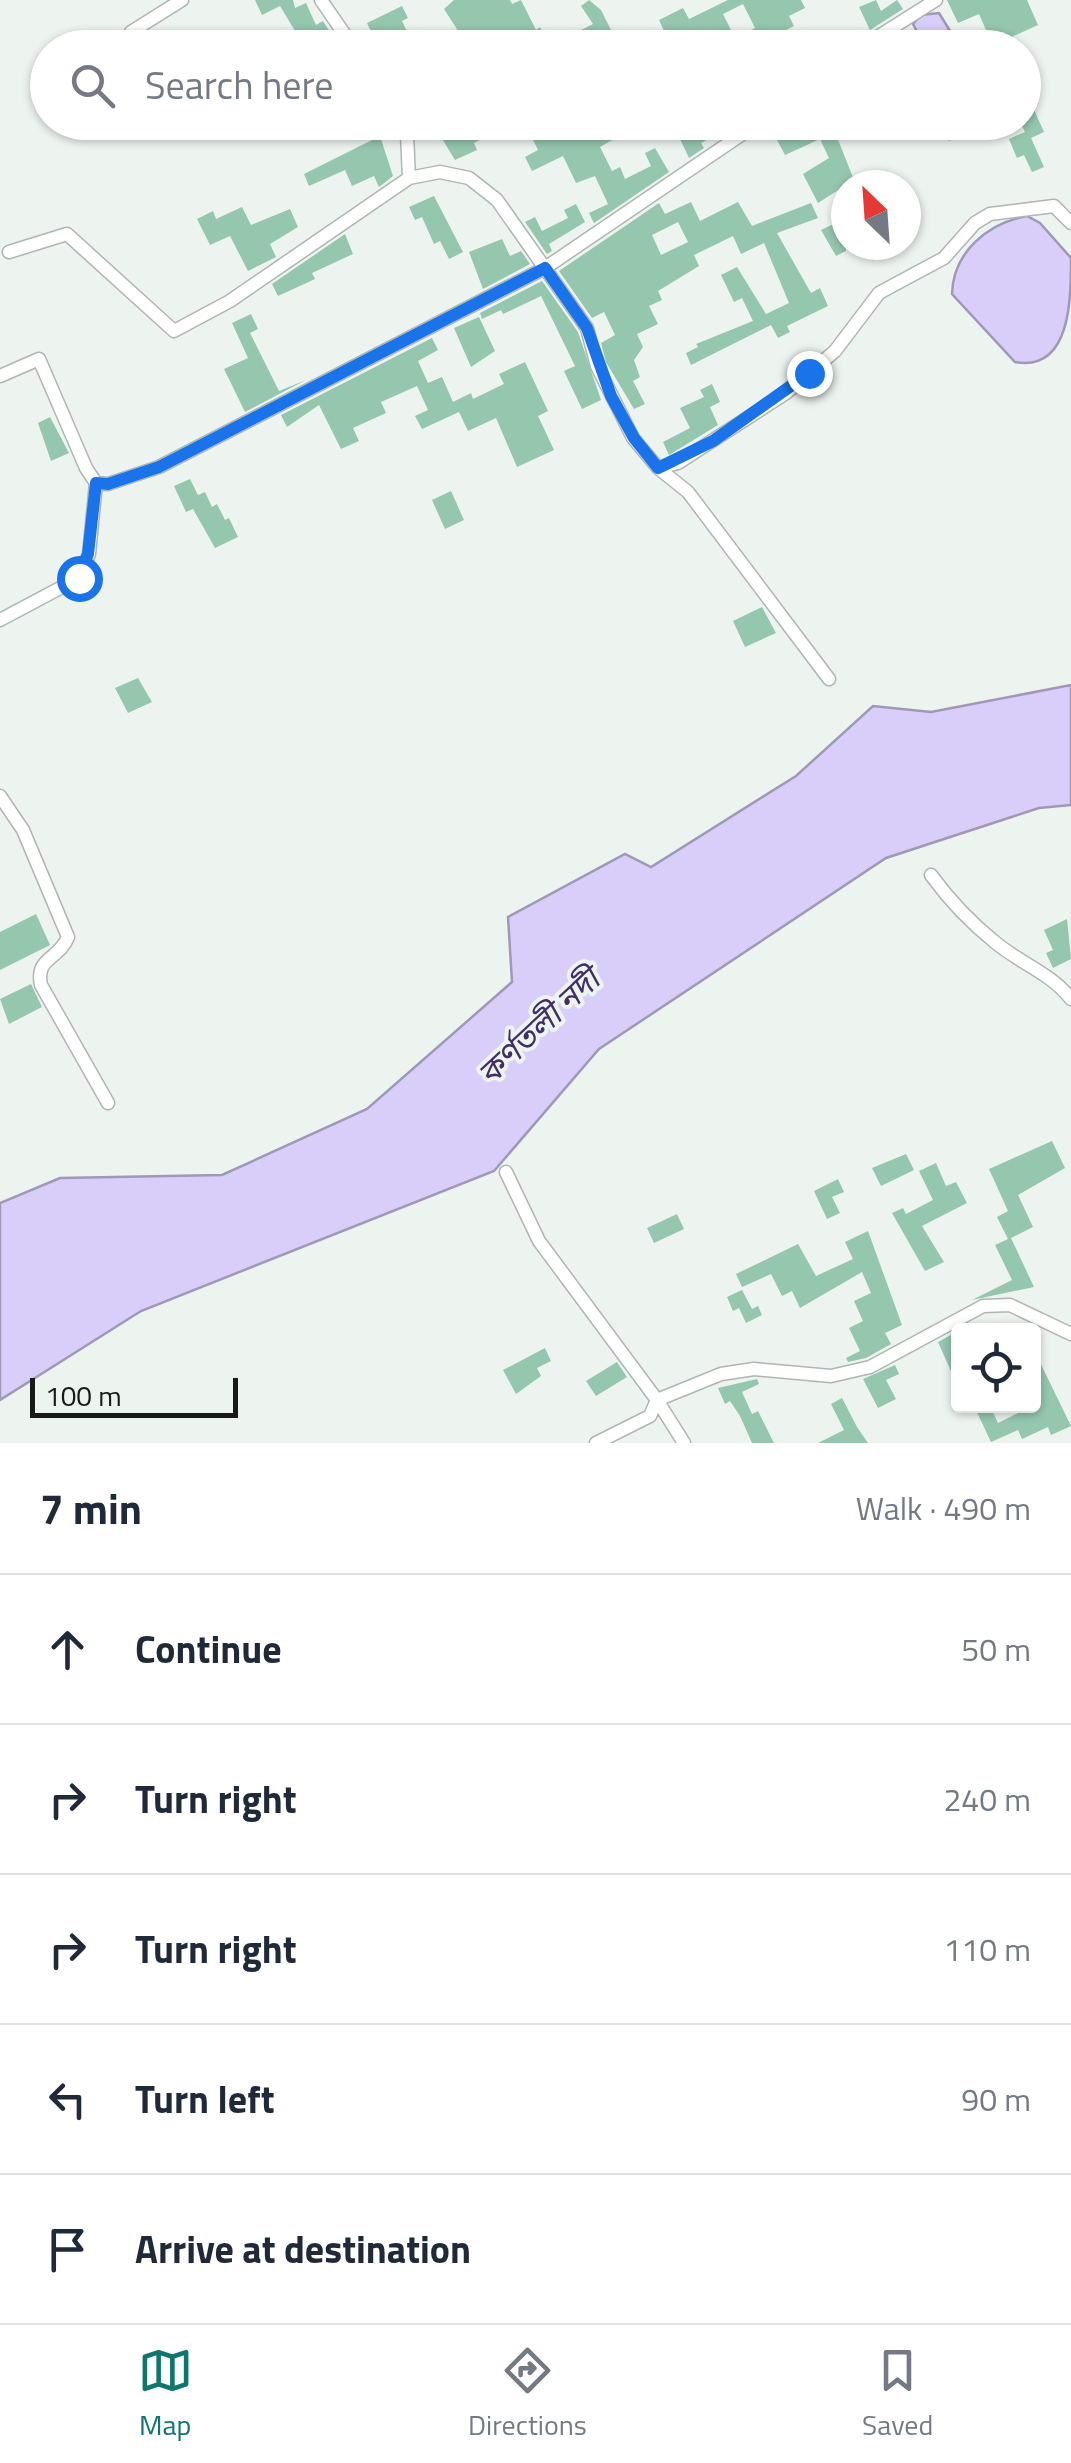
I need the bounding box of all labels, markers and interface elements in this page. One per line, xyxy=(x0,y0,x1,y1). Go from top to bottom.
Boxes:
search box xyxy=(30,30,1041,140)
text: Search here xyxy=(145,56,333,114)
icon: search xyxy=(65,58,120,113)
north arrow xyxy=(831,170,921,260)
route end xyxy=(787,351,833,397)
route start xyxy=(57,556,103,602)
water label: কর্ণতলী নদী xyxy=(466,953,614,1096)
map controls xyxy=(951,1323,1041,1413)
button: locate xyxy=(951,1323,1041,1413)
scale bar xyxy=(30,1373,238,1418)
text: 100 m xyxy=(45,1374,122,1417)
text: 7 min xyxy=(40,1476,142,1540)
text: Walk · 490 m xyxy=(856,1484,1031,1532)
text: Continue xyxy=(135,1620,282,1678)
icon: ahead xyxy=(40,1622,95,1677)
text: 50 m xyxy=(961,1625,1031,1673)
text: Turn right xyxy=(135,1770,297,1828)
icon: right xyxy=(40,1772,95,1827)
text: 240 m xyxy=(943,1775,1031,1823)
text: Turn right xyxy=(135,1920,297,1978)
icon: right xyxy=(40,1922,95,1977)
text: 110 m xyxy=(943,1925,1031,1973)
text: Turn left xyxy=(135,2070,275,2128)
icon: left xyxy=(40,2072,95,2127)
text: 90 m xyxy=(961,2075,1031,2123)
text: Arrive at destination xyxy=(135,2220,471,2278)
icon: arrive xyxy=(40,2222,95,2277)
tab: Map xyxy=(138,2343,193,2446)
tab: Directions xyxy=(468,2343,587,2446)
tab: Saved xyxy=(862,2343,933,2446)

